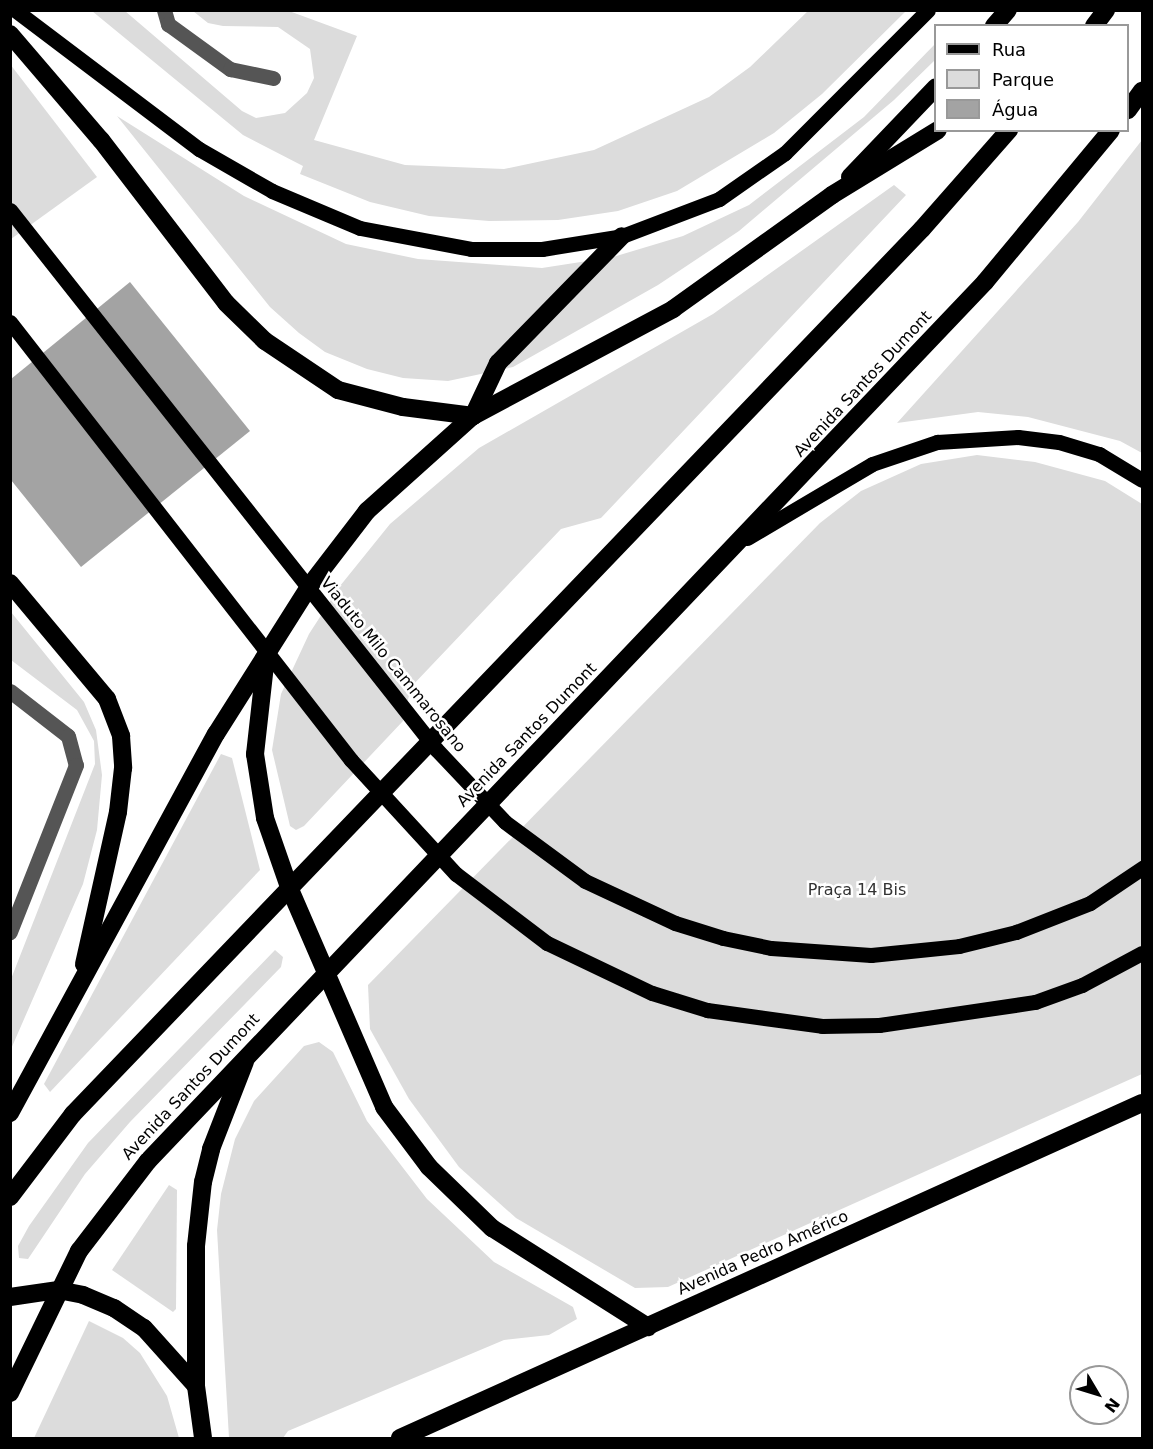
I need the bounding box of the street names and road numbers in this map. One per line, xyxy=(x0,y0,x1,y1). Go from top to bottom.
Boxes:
street label: Avenida Santos Dumont xyxy=(790,307,936,461)
street label: Viaduto Milo Cammarosano xyxy=(316,574,470,756)
street label: Avenida Santos Dumont xyxy=(453,659,601,811)
street label: Avenida Santos Dumont xyxy=(118,1010,264,1164)
street label: Avenida Pedro Américo xyxy=(675,1207,851,1299)

